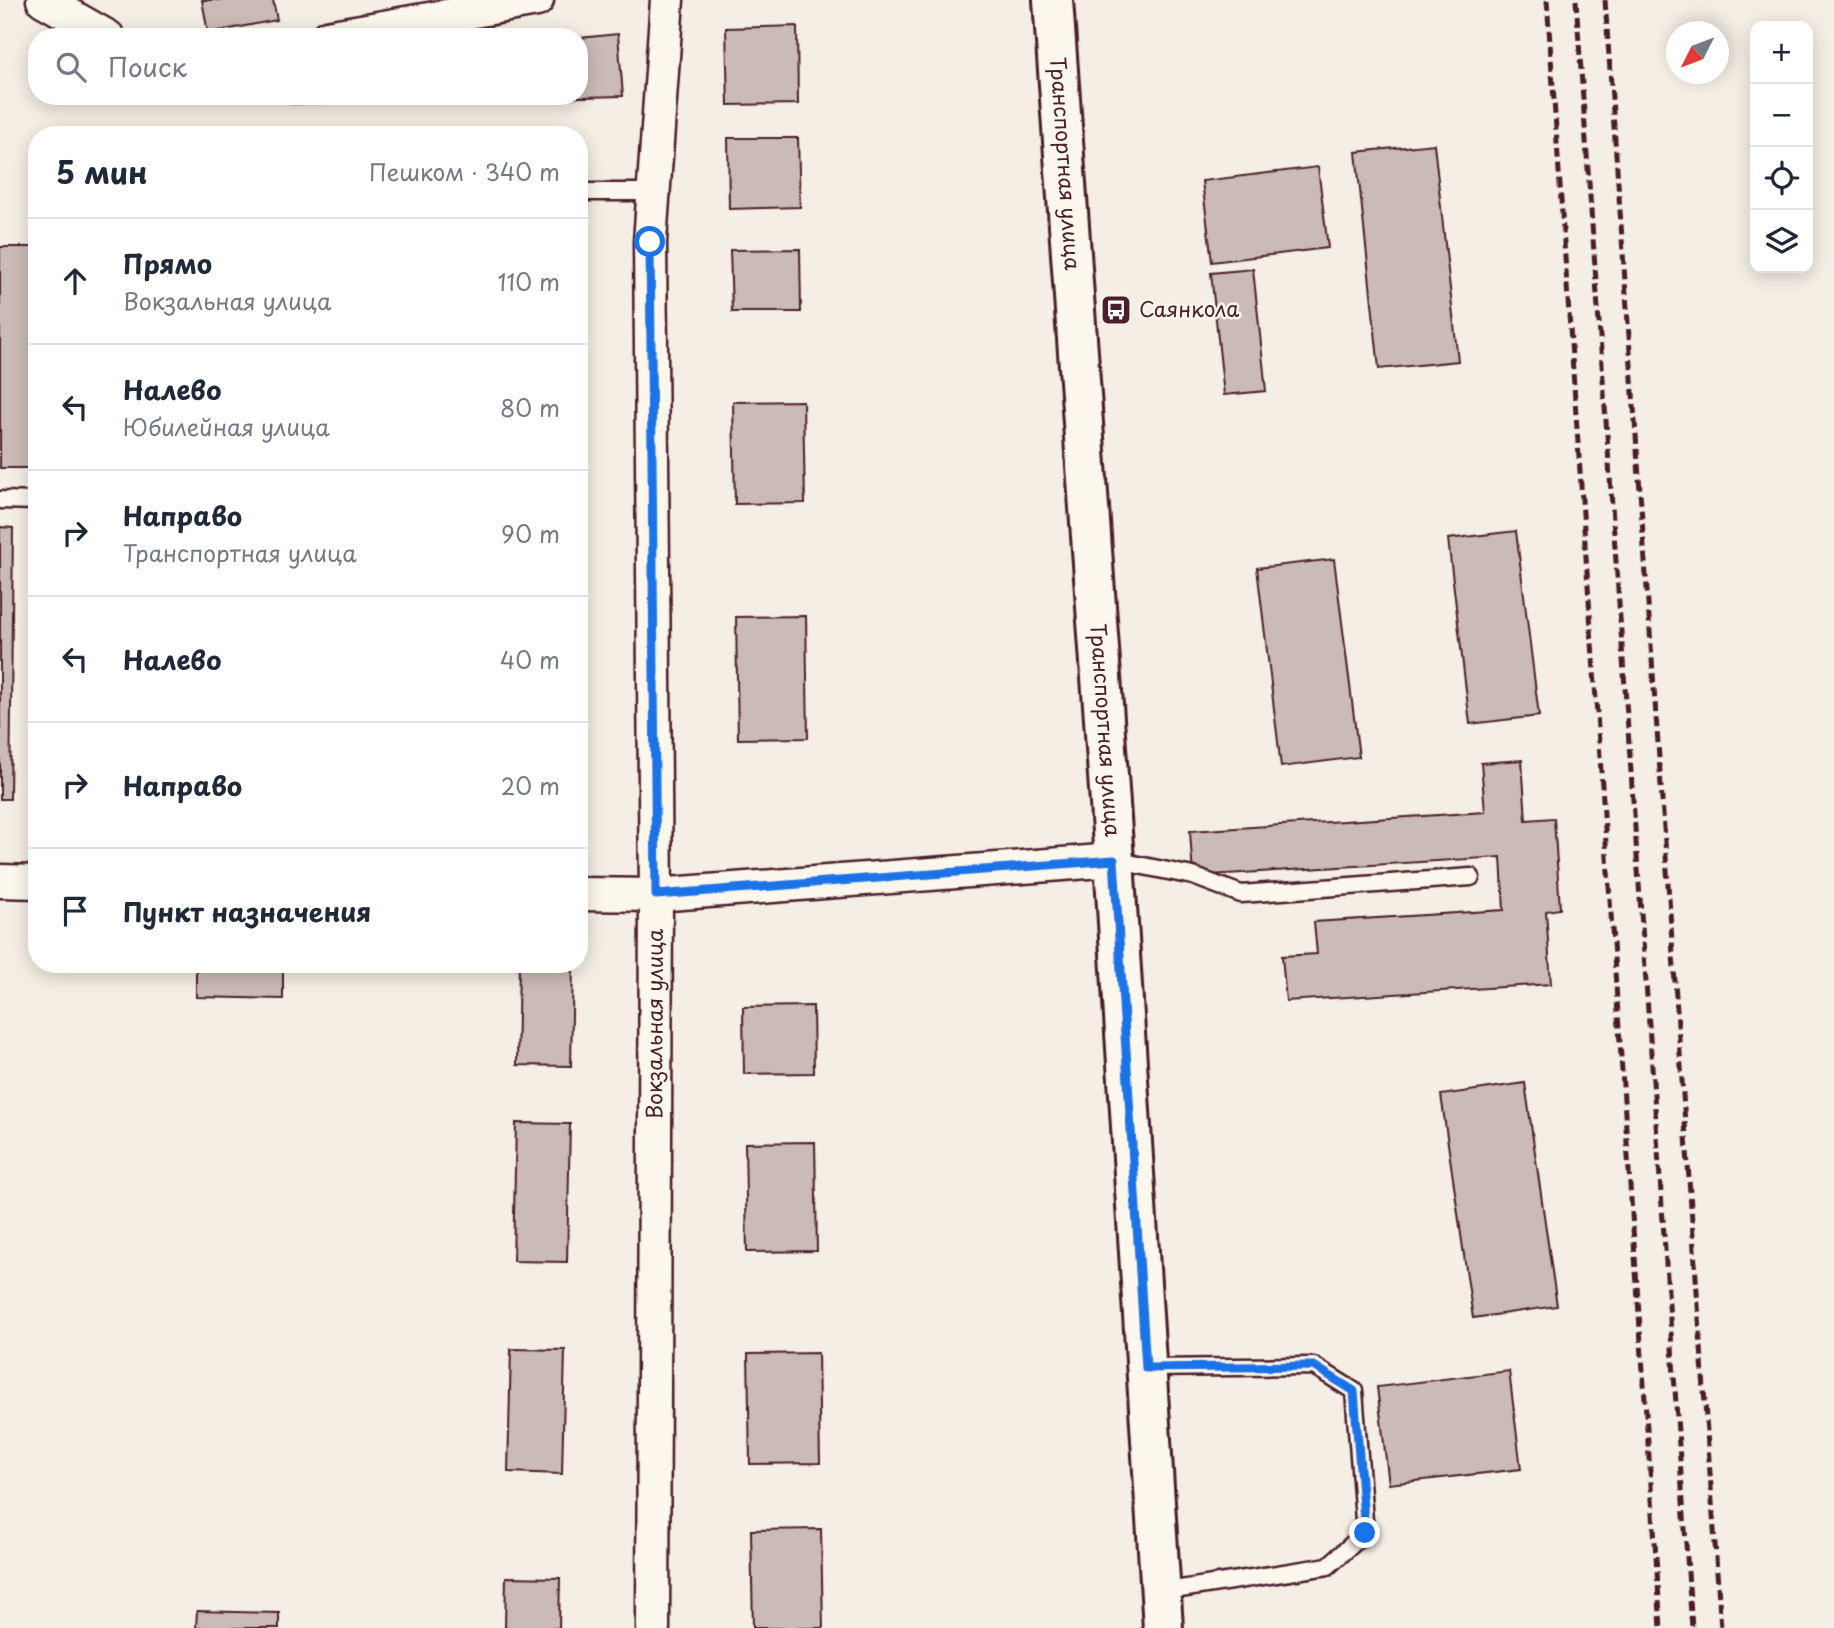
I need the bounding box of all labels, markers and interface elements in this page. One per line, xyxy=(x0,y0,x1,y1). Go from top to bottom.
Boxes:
north arrow xyxy=(1666,21,1729,84)
map controls xyxy=(1750,21,1813,273)
button: + xyxy=(1750,21,1813,84)
search box xyxy=(28,28,588,105)
text: Поиск xyxy=(108,47,187,86)
icon: search xyxy=(52,48,90,86)
street label: Транспортная улица xyxy=(1043,56,1090,272)
button: − xyxy=(1750,84,1813,147)
button: locate xyxy=(1750,147,1813,210)
text: 5 мин xyxy=(56,149,148,194)
text: Пешком · 340 m xyxy=(369,154,560,189)
button: layers xyxy=(1750,210,1813,273)
route start xyxy=(634,226,665,257)
text: Прямо xyxy=(123,244,212,283)
icon: ahead xyxy=(56,262,94,300)
text: 110 m xyxy=(498,264,560,299)
text: Вокзальная улица xyxy=(123,283,331,318)
place label: Саянкола xyxy=(1139,292,1239,324)
bus stop icon: Саянкола xyxy=(1099,293,1133,327)
text: Налево xyxy=(123,370,221,409)
icon: left xyxy=(56,388,94,426)
text: 80 m xyxy=(500,390,560,425)
text: Юбилейная улица xyxy=(123,409,330,444)
text: Направо xyxy=(123,496,242,535)
icon: right xyxy=(56,514,94,552)
text: 90 m xyxy=(501,516,560,551)
text: Транспортная улица xyxy=(123,535,357,570)
street label: Транспортная улица xyxy=(1083,622,1130,838)
icon: left xyxy=(56,640,94,678)
text: Налево xyxy=(123,640,221,679)
text: 40 m xyxy=(500,642,560,677)
icon: right xyxy=(56,766,94,804)
text: Направо xyxy=(123,766,242,805)
text: 20 m xyxy=(501,768,560,803)
icon: arrive xyxy=(56,892,94,930)
text: Пункт назначения xyxy=(123,892,371,931)
street label: Вокзальная улица xyxy=(637,928,670,1119)
route end xyxy=(1349,1517,1380,1548)

